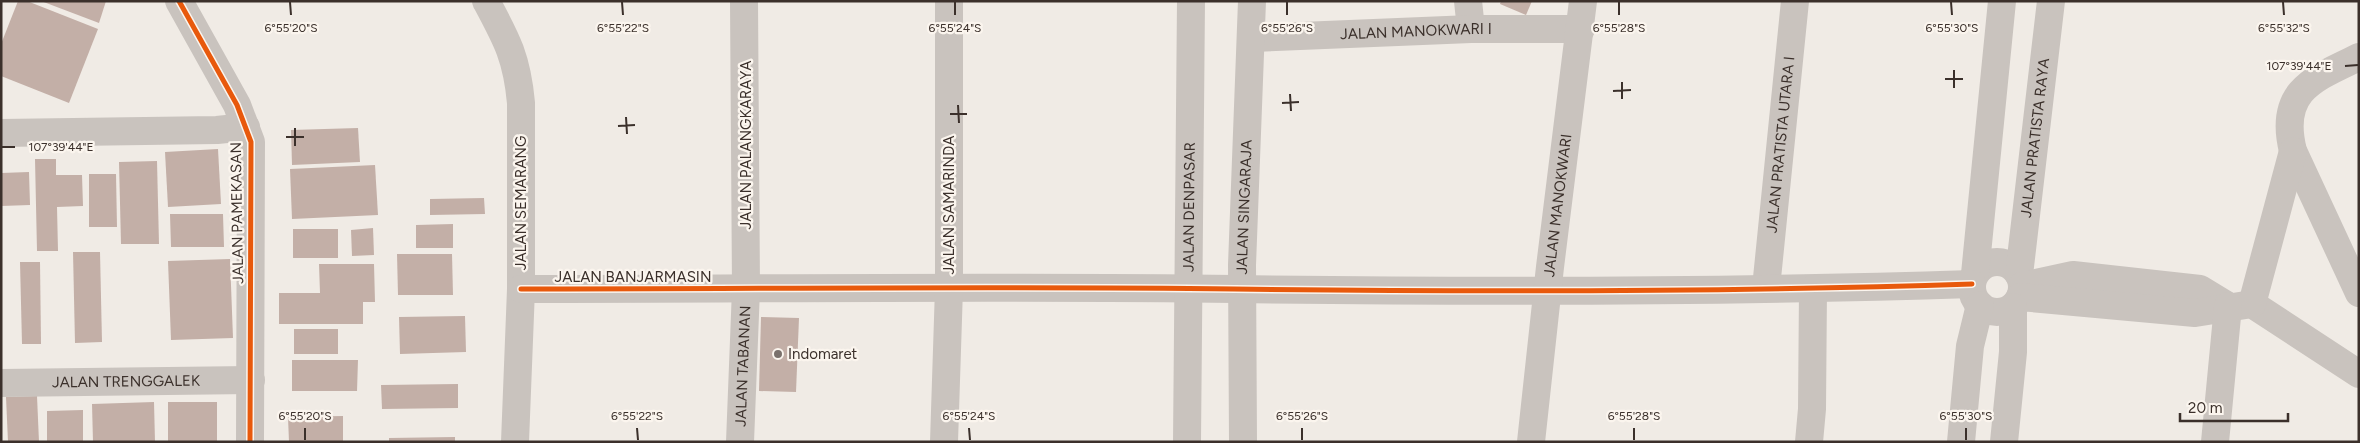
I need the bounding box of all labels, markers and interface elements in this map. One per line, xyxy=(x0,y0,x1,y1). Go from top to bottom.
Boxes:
street label: JALAN MANOKWARI I xyxy=(1340,20,1492,43)
text: 6°55'20"S xyxy=(264,21,318,35)
text: 6°55'22"S xyxy=(597,21,649,35)
text: 6°55'24"S xyxy=(929,21,981,35)
text: 6°55'26"S xyxy=(1261,21,1313,35)
text: 6°55'28"S xyxy=(1593,21,1645,35)
text: 6°55'30"S xyxy=(1926,21,1978,35)
text: 6°55'32"S xyxy=(2258,21,2310,35)
street label: JALAN PRATISTA UTARA I xyxy=(1763,56,1798,234)
street label: JALAN PRATISTA RAYA xyxy=(2017,57,2053,219)
text: 107°39'44"E xyxy=(2266,59,2332,73)
street label: JALAN PALANGKARAYA xyxy=(737,61,755,229)
street label: JALAN MANOKWARI xyxy=(1540,133,1575,278)
street label: JALAN SEMARANG xyxy=(512,136,530,270)
street label: JALAN SAMARINDA xyxy=(940,136,958,274)
street label: JALAN SINGARAJA xyxy=(1233,139,1256,275)
text: 107°39'44"E xyxy=(28,140,94,154)
street label: JALAN PAMEKASAN xyxy=(227,142,247,284)
street label: JALAN DENPASAR xyxy=(1180,142,1199,272)
street label: JALAN BANJARMASIN xyxy=(554,268,712,286)
street label: JALAN TABANAN xyxy=(732,305,754,427)
place label: Indomaret xyxy=(788,345,858,363)
marker: Indomaret xyxy=(772,348,784,360)
street label: JALAN TRENGGALEK xyxy=(52,372,201,391)
scale bar xyxy=(2180,390,2288,422)
text: 20 m xyxy=(2188,399,2222,417)
text: 6°55'20"S xyxy=(278,409,332,423)
text: 6°55'22"S xyxy=(611,409,663,423)
text: 6°55'24"S xyxy=(943,409,995,423)
text: 6°55'26"S xyxy=(1276,409,1328,423)
text: 6°55'28"S xyxy=(1608,409,1660,423)
text: 6°55'30"S xyxy=(1940,409,1992,423)

